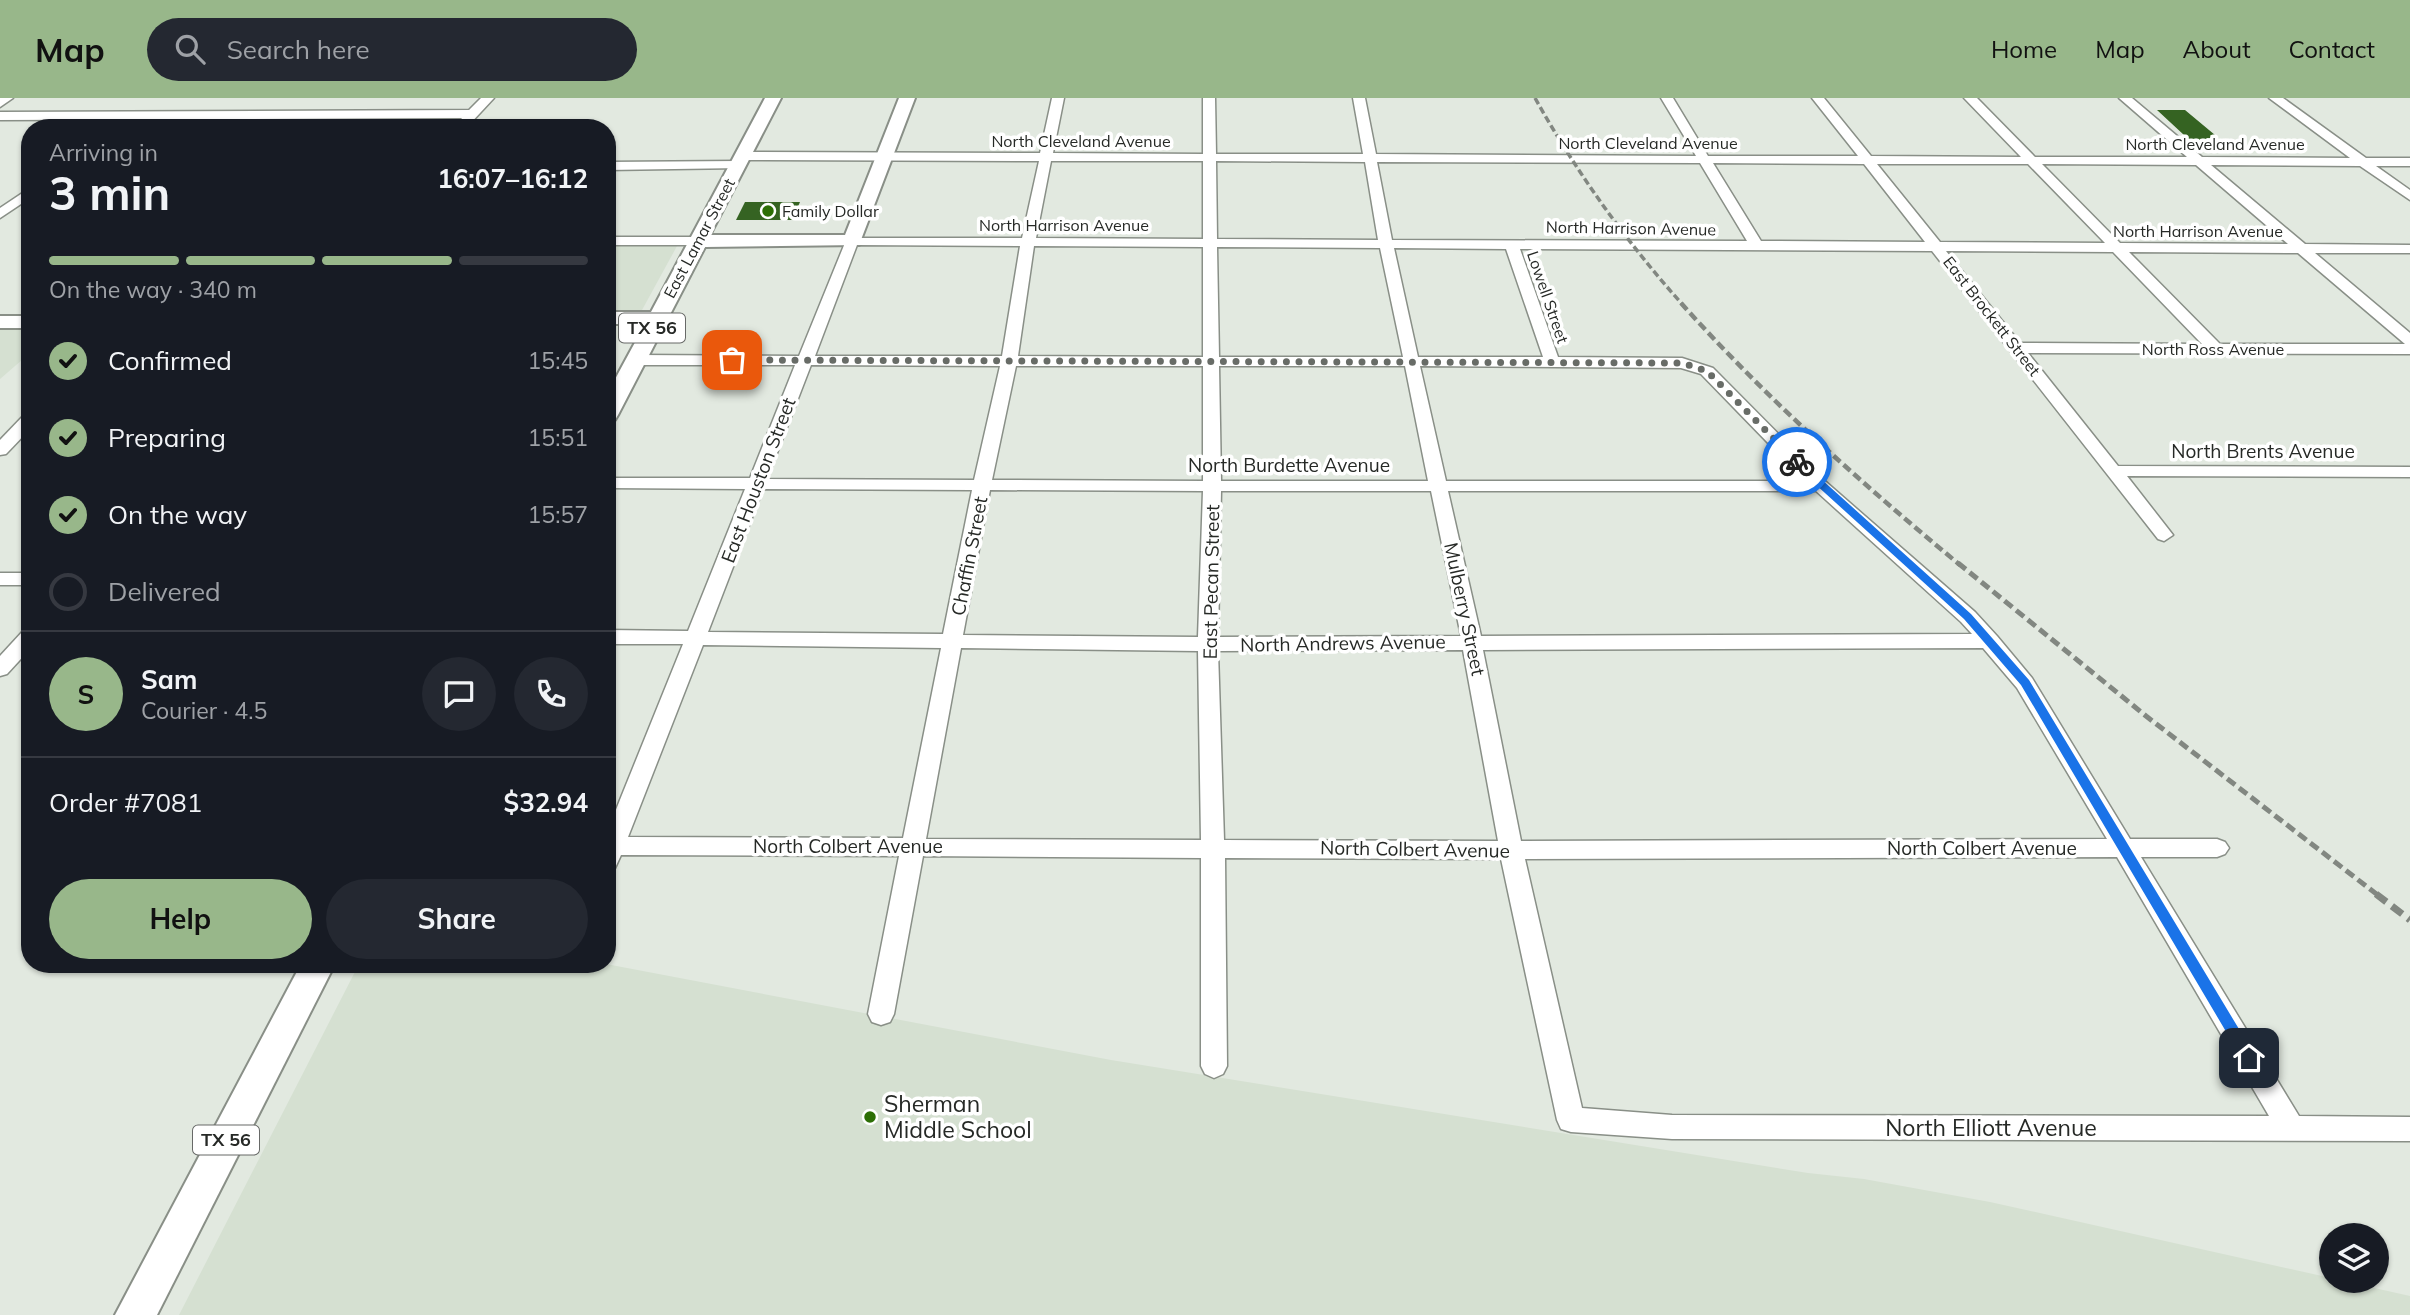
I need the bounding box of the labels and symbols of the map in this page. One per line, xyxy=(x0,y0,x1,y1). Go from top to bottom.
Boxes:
street label: North Cleveland Avenue xyxy=(991,131,1171,151)
street label: North Cleveland Avenue xyxy=(1558,133,1738,153)
street label: North Cleveland Avenue xyxy=(2125,134,2305,154)
street label: East Lamar Street xyxy=(659,174,739,301)
place label: Family Dollar xyxy=(782,201,879,221)
marker: Family Dollar xyxy=(760,203,776,219)
street label: North Harrison Avenue xyxy=(979,215,1149,235)
street label: North Harrison Avenue xyxy=(1546,217,1716,239)
street label: North Harrison Avenue xyxy=(2113,221,2283,241)
street label: Lowell Street xyxy=(1523,248,1573,346)
street label: East Brockett Street xyxy=(1939,252,2045,380)
road number: TX 56 xyxy=(619,313,685,342)
pin xyxy=(702,330,762,390)
street label: North Ross Avenue xyxy=(2142,339,2284,359)
street label: East Houston Street xyxy=(715,394,801,566)
courier xyxy=(1762,427,1832,497)
street label: North Brents Avenue xyxy=(2171,439,2355,463)
street label: North Burdette Avenue xyxy=(1188,453,1390,477)
street label: Chaffin Street xyxy=(946,494,992,618)
street label: East Pecan Street xyxy=(1198,504,1224,660)
street label: Mulberry Street xyxy=(1439,540,1491,678)
street label: North Andrews Avenue xyxy=(1240,629,1446,657)
street label: North Colbert Avenue xyxy=(753,834,943,858)
street label: North Colbert Avenue xyxy=(1320,835,1510,863)
street label: North Colbert Avenue xyxy=(1887,836,2077,860)
pin xyxy=(2219,1028,2279,1088)
place label: Sherman Middle School xyxy=(884,1089,1032,1144)
marker: Sherman Middle School xyxy=(862,1109,878,1125)
street label: North Elliott Avenue xyxy=(1885,1113,2097,1142)
road number: TX 56 xyxy=(193,1126,259,1154)

